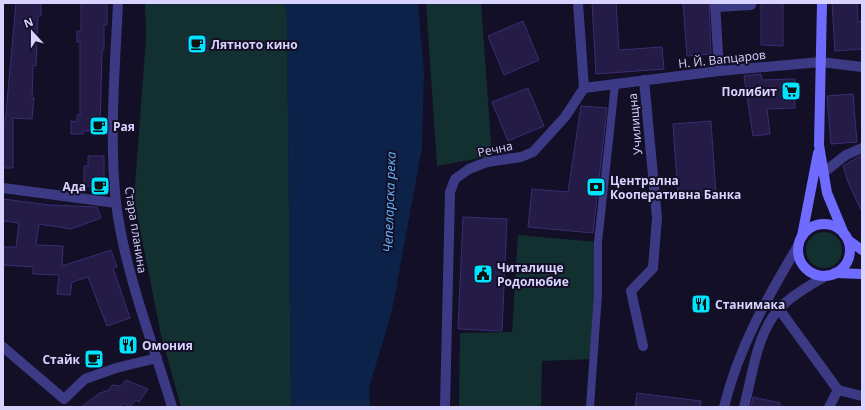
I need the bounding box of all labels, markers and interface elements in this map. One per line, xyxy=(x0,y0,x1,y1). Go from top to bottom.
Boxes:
north arrow xyxy=(12,12,52,52)
text: N xyxy=(21,14,35,31)
cafe icon: Лятното кино xyxy=(186,33,208,55)
place label: Лятното кино xyxy=(211,36,298,53)
street label: Н. Й. Вапцаров xyxy=(677,46,767,72)
supermarket icon: Полибит xyxy=(780,80,802,102)
place label: Полибит xyxy=(722,83,777,100)
street label: Училищна xyxy=(624,92,646,156)
cafe icon: Рая xyxy=(88,115,110,137)
place label: Рая xyxy=(113,118,135,135)
street label: Речна xyxy=(476,137,514,161)
water label: Чепеларска река xyxy=(378,151,400,253)
place label: Централна Кооперативна Банка xyxy=(610,172,741,203)
cafe icon: Ада xyxy=(89,175,111,197)
bank icon: Централна Кооперативна Банка xyxy=(585,176,607,198)
place label: Ада xyxy=(63,178,86,195)
street label: Стара планина xyxy=(121,185,151,275)
place label: Читалище Родолюбие xyxy=(497,259,569,290)
public building icon: Читалище Родолюбие xyxy=(472,263,494,285)
restaurant icon: Станимака xyxy=(690,293,712,315)
place label: Станимака xyxy=(715,296,785,313)
restaurant icon: Омония xyxy=(117,334,139,356)
place label: Омония xyxy=(142,337,193,354)
cafe icon: Стайк xyxy=(83,348,105,370)
place label: Стайк xyxy=(42,351,81,368)

